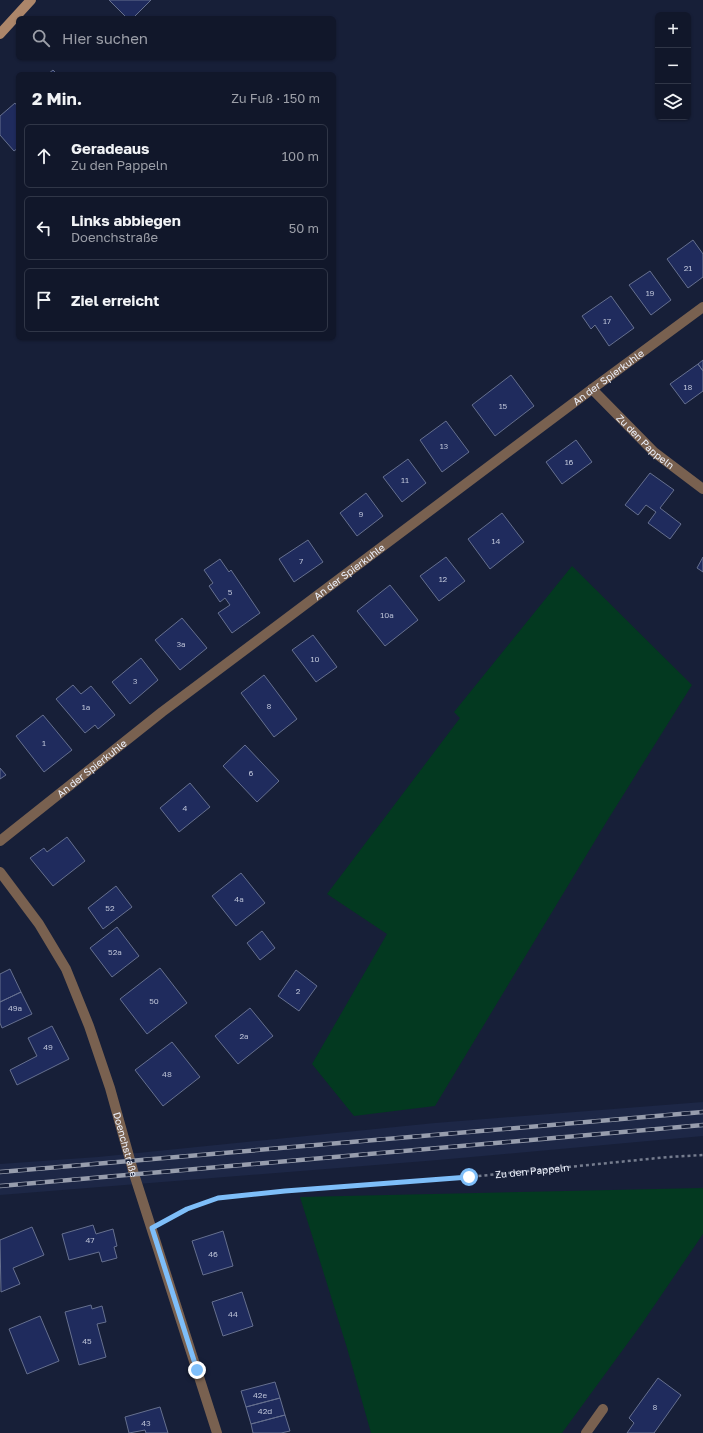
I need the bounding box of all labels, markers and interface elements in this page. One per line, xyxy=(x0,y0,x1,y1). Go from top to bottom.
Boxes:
map controls xyxy=(655,12,691,120)
button: + xyxy=(655,12,691,48)
search box xyxy=(16,16,336,60)
icon: search xyxy=(30,27,52,49)
text: Hier suchen xyxy=(62,29,148,47)
button: − xyxy=(655,48,691,84)
button: layers xyxy=(655,84,691,120)
text: 2 Min. xyxy=(32,88,82,109)
text: Zu Fuß · 150 m xyxy=(231,90,320,106)
text: Geradeaus xyxy=(71,139,149,157)
icon: ahead xyxy=(33,145,55,167)
text: 100 m xyxy=(282,148,319,164)
text: Zu den Pappeln xyxy=(71,157,168,173)
text: Links abbiegen xyxy=(71,211,181,229)
icon: left xyxy=(33,217,55,239)
text: 50 m xyxy=(289,220,319,236)
text: Doenchstraße xyxy=(71,229,158,245)
house number: 21 xyxy=(684,263,692,273)
house number: 19 xyxy=(646,288,655,298)
icon: arrive xyxy=(33,289,55,311)
text: Ziel erreicht xyxy=(71,291,159,309)
house number: 17 xyxy=(603,316,611,326)
street label: An der Spierkuhle xyxy=(570,347,646,407)
house number: 18 xyxy=(684,382,692,392)
house number: 15 xyxy=(499,401,508,411)
street label: Zu den Pappeln xyxy=(614,412,677,471)
house number: 13 xyxy=(440,441,449,451)
house number: 16 xyxy=(565,457,574,467)
house number: 11 xyxy=(401,475,409,485)
house number: 9 xyxy=(359,509,364,519)
house number: 14 xyxy=(492,536,500,546)
street label: An der Spierkuhle xyxy=(311,541,387,602)
house number: 7 xyxy=(299,556,303,566)
house number: 12 xyxy=(439,574,448,584)
house number: 5 xyxy=(228,587,233,597)
house number: 10a xyxy=(380,610,394,620)
house number: 3a xyxy=(176,639,186,649)
house number: 10 xyxy=(311,654,319,664)
house number: 3 xyxy=(133,676,138,686)
house number: 8 xyxy=(267,701,272,711)
house number: 1a xyxy=(82,702,90,712)
street label: An der Spierkuhle xyxy=(54,737,129,799)
house number: 1 xyxy=(42,738,46,748)
house number: 6 xyxy=(249,768,254,778)
house number: 4 xyxy=(183,803,188,813)
house number: 4a xyxy=(234,894,244,904)
house number: 52 xyxy=(105,903,115,913)
house number: 52a xyxy=(108,947,122,957)
house number: 2 xyxy=(296,986,301,996)
house number: 50 xyxy=(149,996,159,1006)
house number: 49a xyxy=(8,1003,22,1013)
house number: 2a xyxy=(239,1031,249,1041)
house number: 49 xyxy=(43,1042,53,1052)
house number: 48 xyxy=(162,1069,172,1079)
street label: Doenchstraße xyxy=(111,1111,141,1178)
street label: Zu den Pappeln xyxy=(494,1161,570,1180)
route start xyxy=(460,1168,478,1186)
house number: 47 xyxy=(85,1235,95,1245)
house number: 46 xyxy=(208,1249,218,1259)
house number: 44 xyxy=(228,1309,238,1319)
house number: 45 xyxy=(82,1336,92,1346)
route end xyxy=(188,1361,206,1379)
house number: 42e xyxy=(253,1390,267,1400)
house number: 8 xyxy=(653,1402,658,1412)
house number: 42d xyxy=(258,1406,272,1416)
house number: 43 xyxy=(141,1418,151,1428)

